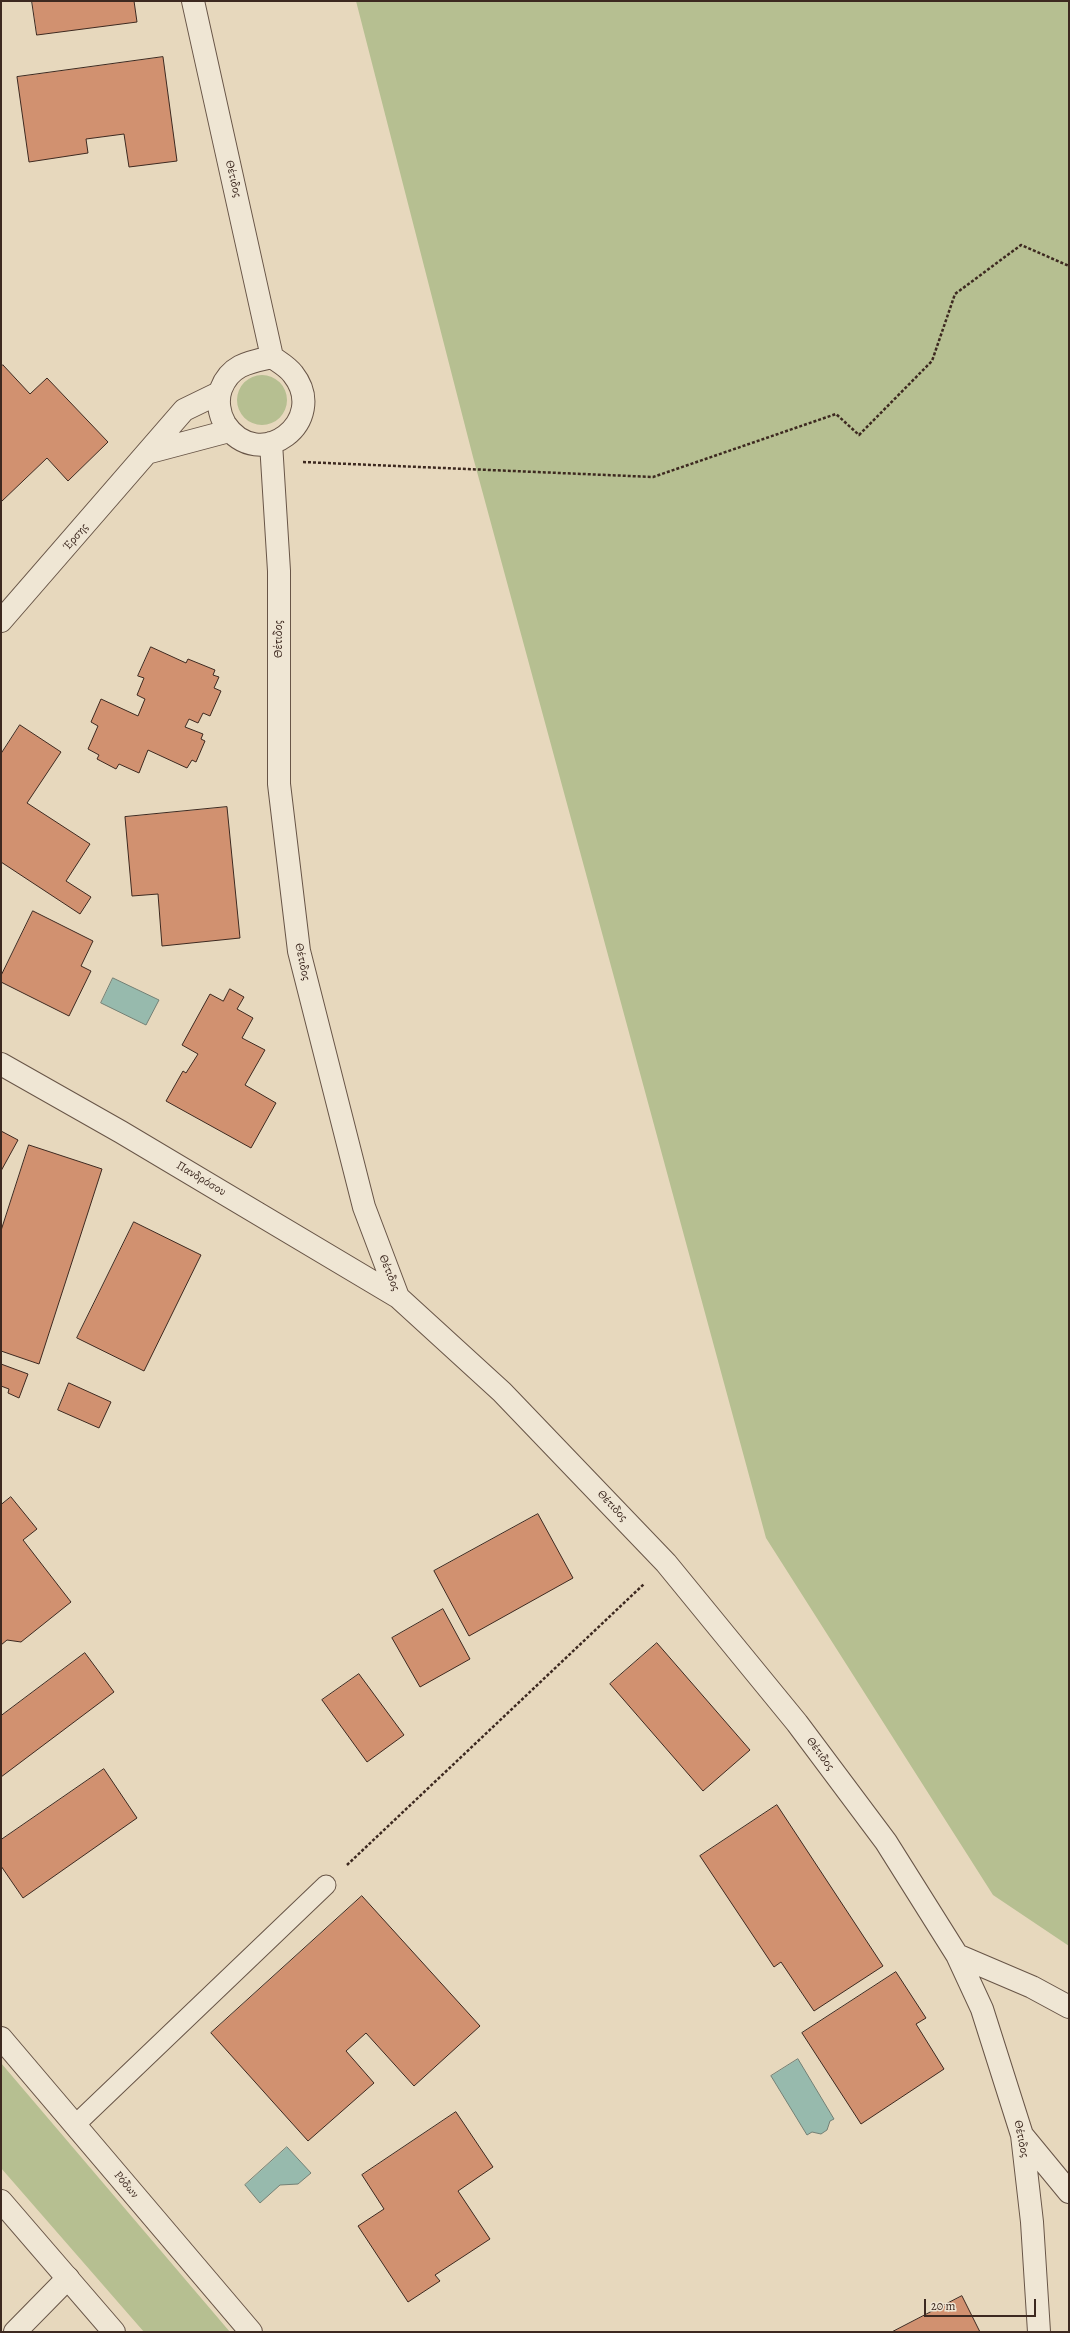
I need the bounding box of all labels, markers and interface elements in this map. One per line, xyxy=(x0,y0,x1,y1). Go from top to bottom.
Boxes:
street label: Θέτιδος xyxy=(222,159,244,199)
street label: Έρσης xyxy=(60,521,92,553)
street label: Θέτιδος xyxy=(272,620,286,658)
street label: Θέτιδος xyxy=(291,942,313,982)
street label: Πανδρόσου xyxy=(174,1159,228,1199)
street label: Θέτιδος xyxy=(375,1253,403,1293)
street label: Θέτιδος xyxy=(594,1487,630,1525)
street label: Θέτιδος xyxy=(803,1735,837,1773)
street label: Θέτιδος xyxy=(1010,2119,1032,2159)
street label: Ρόδων xyxy=(111,2169,141,2201)
scale bar xyxy=(926,2291,1038,2317)
text: 20 m xyxy=(931,2298,955,2314)

